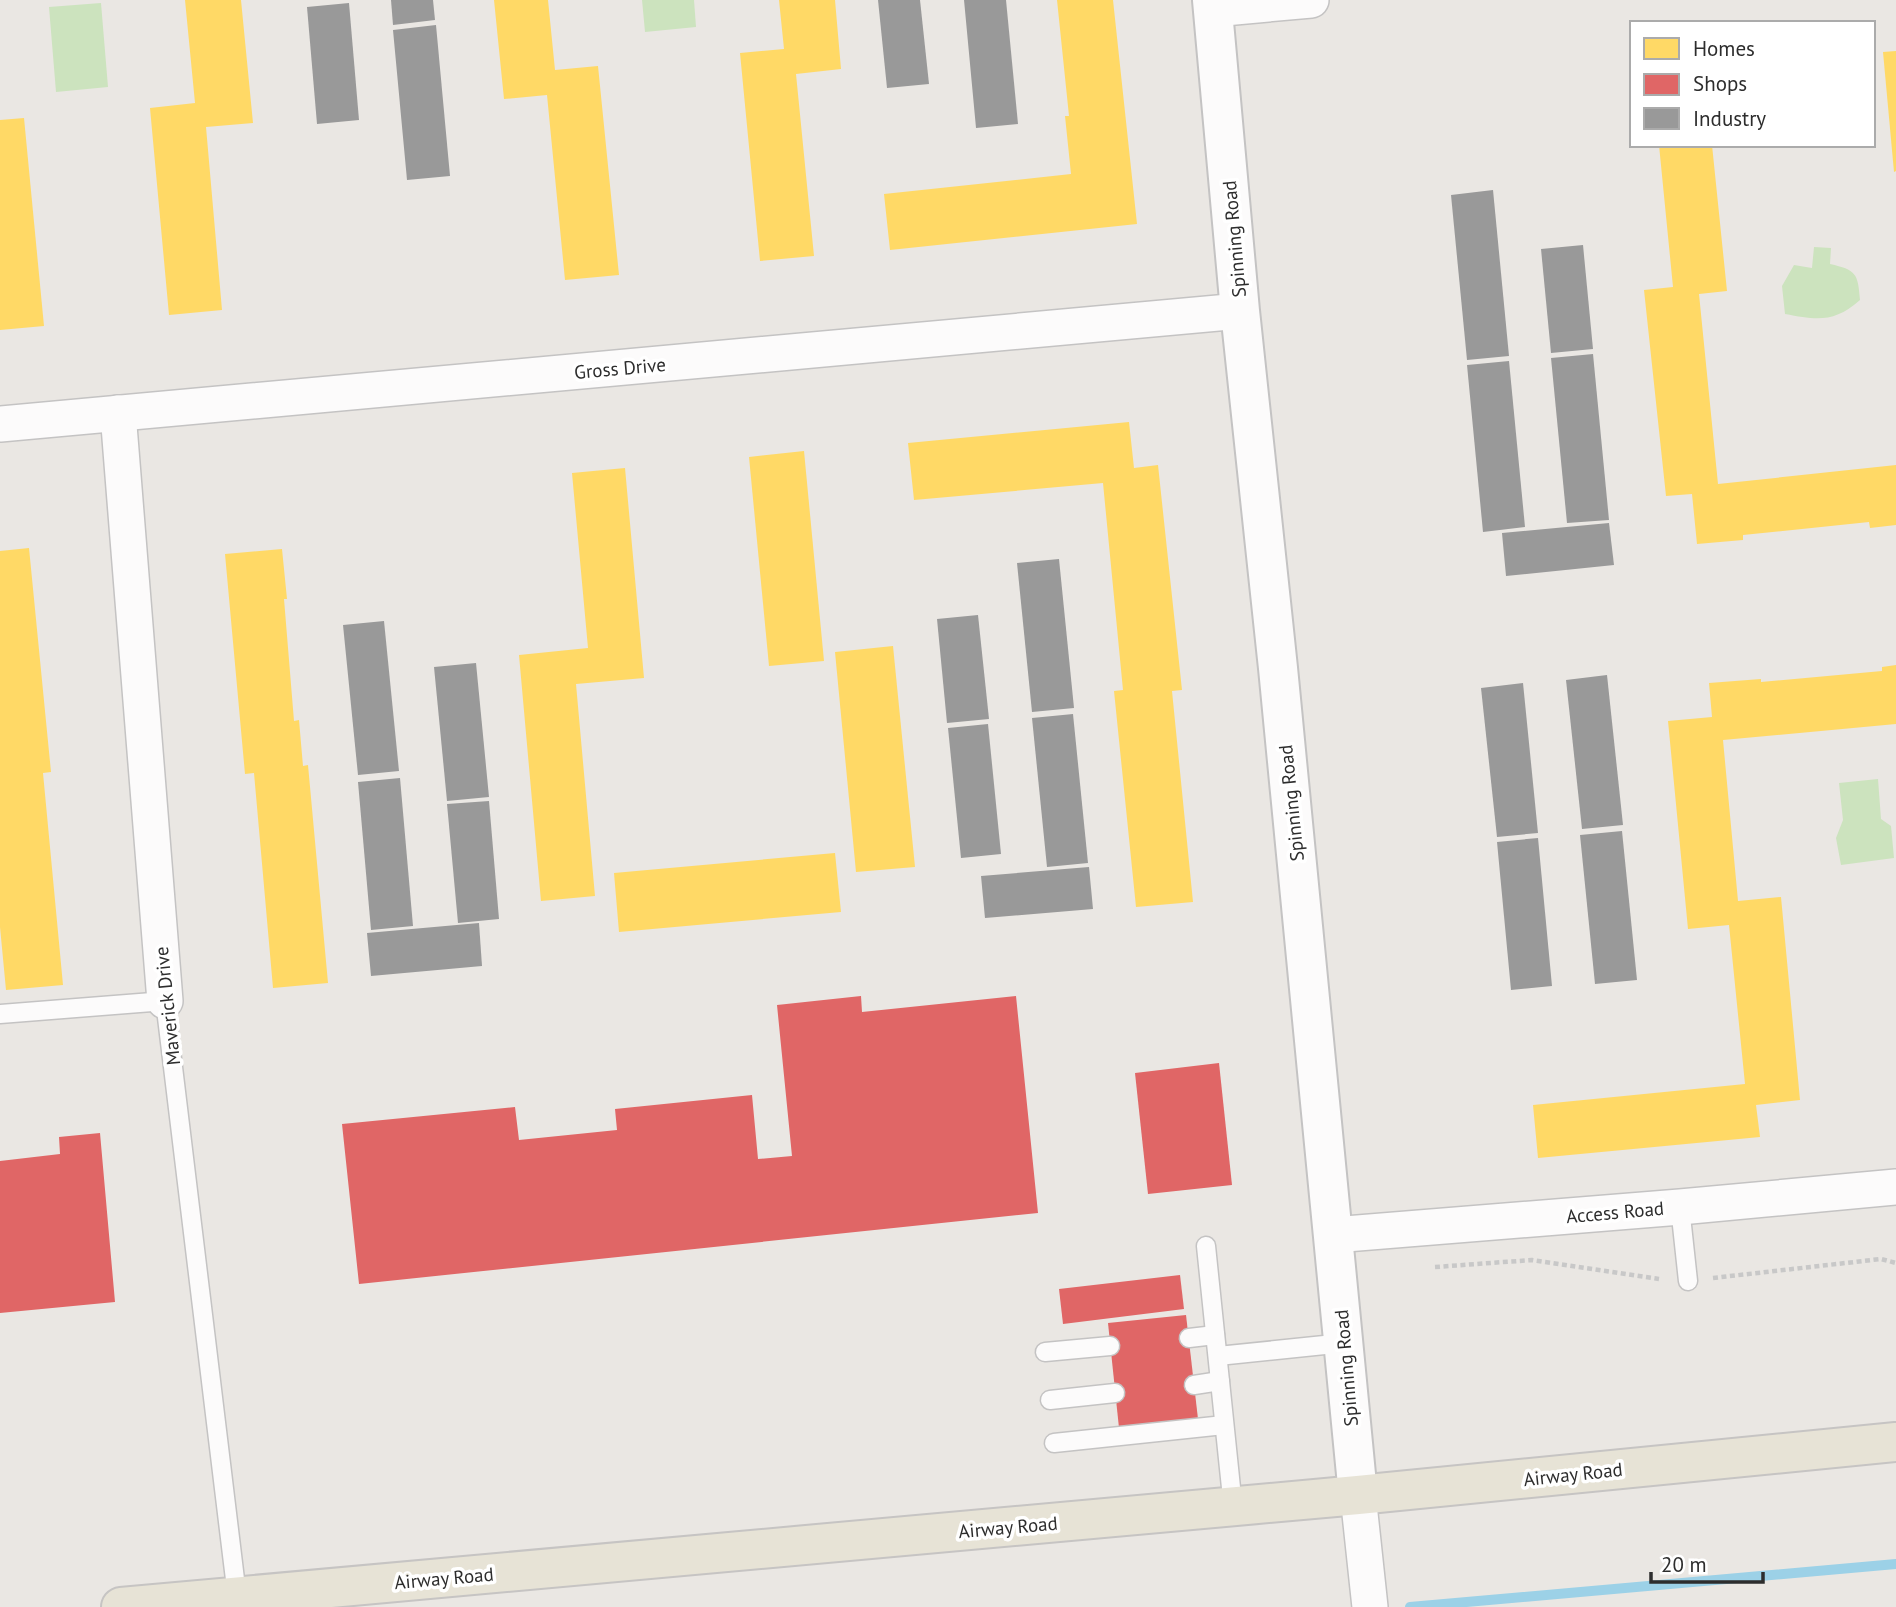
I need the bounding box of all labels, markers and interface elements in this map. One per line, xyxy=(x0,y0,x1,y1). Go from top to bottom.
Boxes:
legend xyxy=(1630,21,1875,147)
text: Homes xyxy=(1693,35,1755,62)
text: Shops xyxy=(1693,70,1747,97)
text: Industry xyxy=(1693,105,1766,132)
street label: Spinning Road xyxy=(1217,180,1251,298)
street label: Gross Drive xyxy=(573,352,667,384)
street label: Spinning Road xyxy=(1273,743,1309,863)
street label: Maverick Drive xyxy=(149,945,185,1067)
street label: Access Road xyxy=(1565,1196,1665,1228)
street label: Spinning Road xyxy=(1329,1309,1363,1427)
street label: Airway Road xyxy=(1522,1457,1624,1491)
street label: Airway Road xyxy=(957,1511,1059,1543)
scale bar xyxy=(1651,1540,1763,1584)
text: 20 m xyxy=(1661,1551,1707,1578)
street label: Airway Road xyxy=(393,1562,495,1594)

